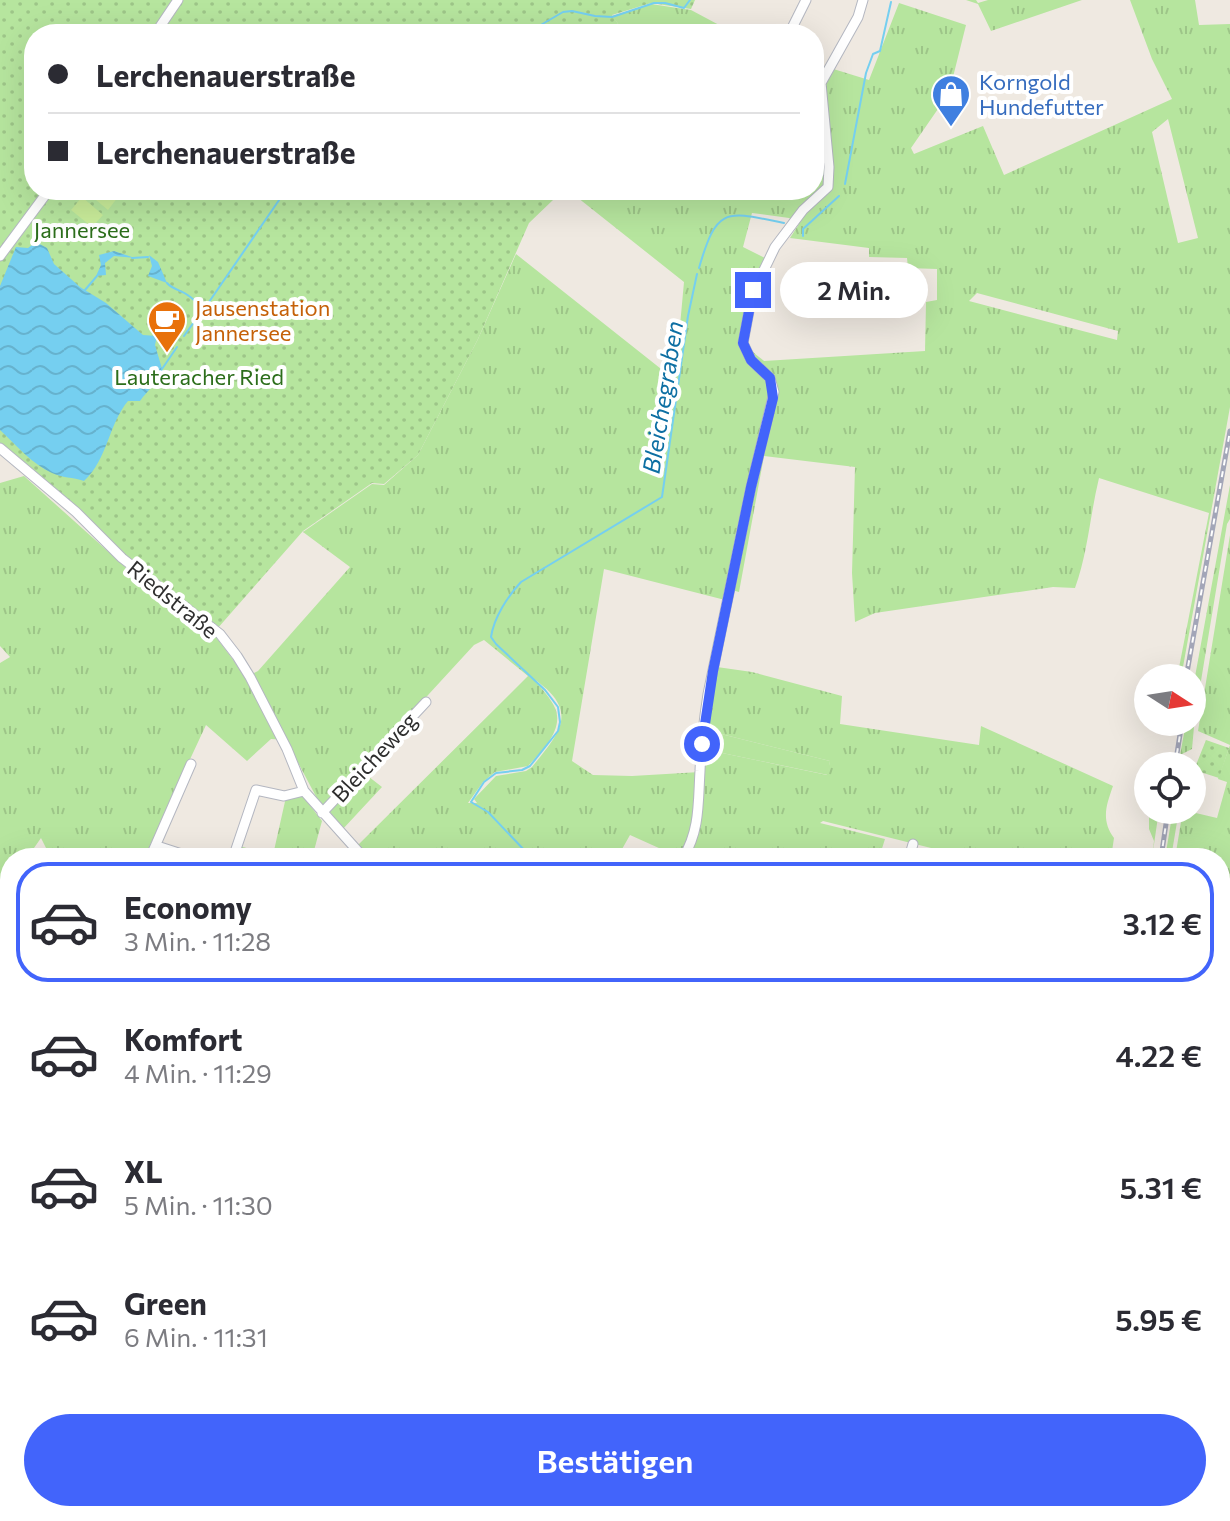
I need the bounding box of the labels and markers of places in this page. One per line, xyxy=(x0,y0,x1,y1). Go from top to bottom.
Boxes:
place label: Korngold Hundefutter xyxy=(979,68,1104,120)
shop icon: Korngold Hundefutter xyxy=(930,73,972,128)
place label: Jausenstation Jannersee xyxy=(195,294,330,346)
cafe icon: Jausenstation Jannersee xyxy=(146,299,188,354)

